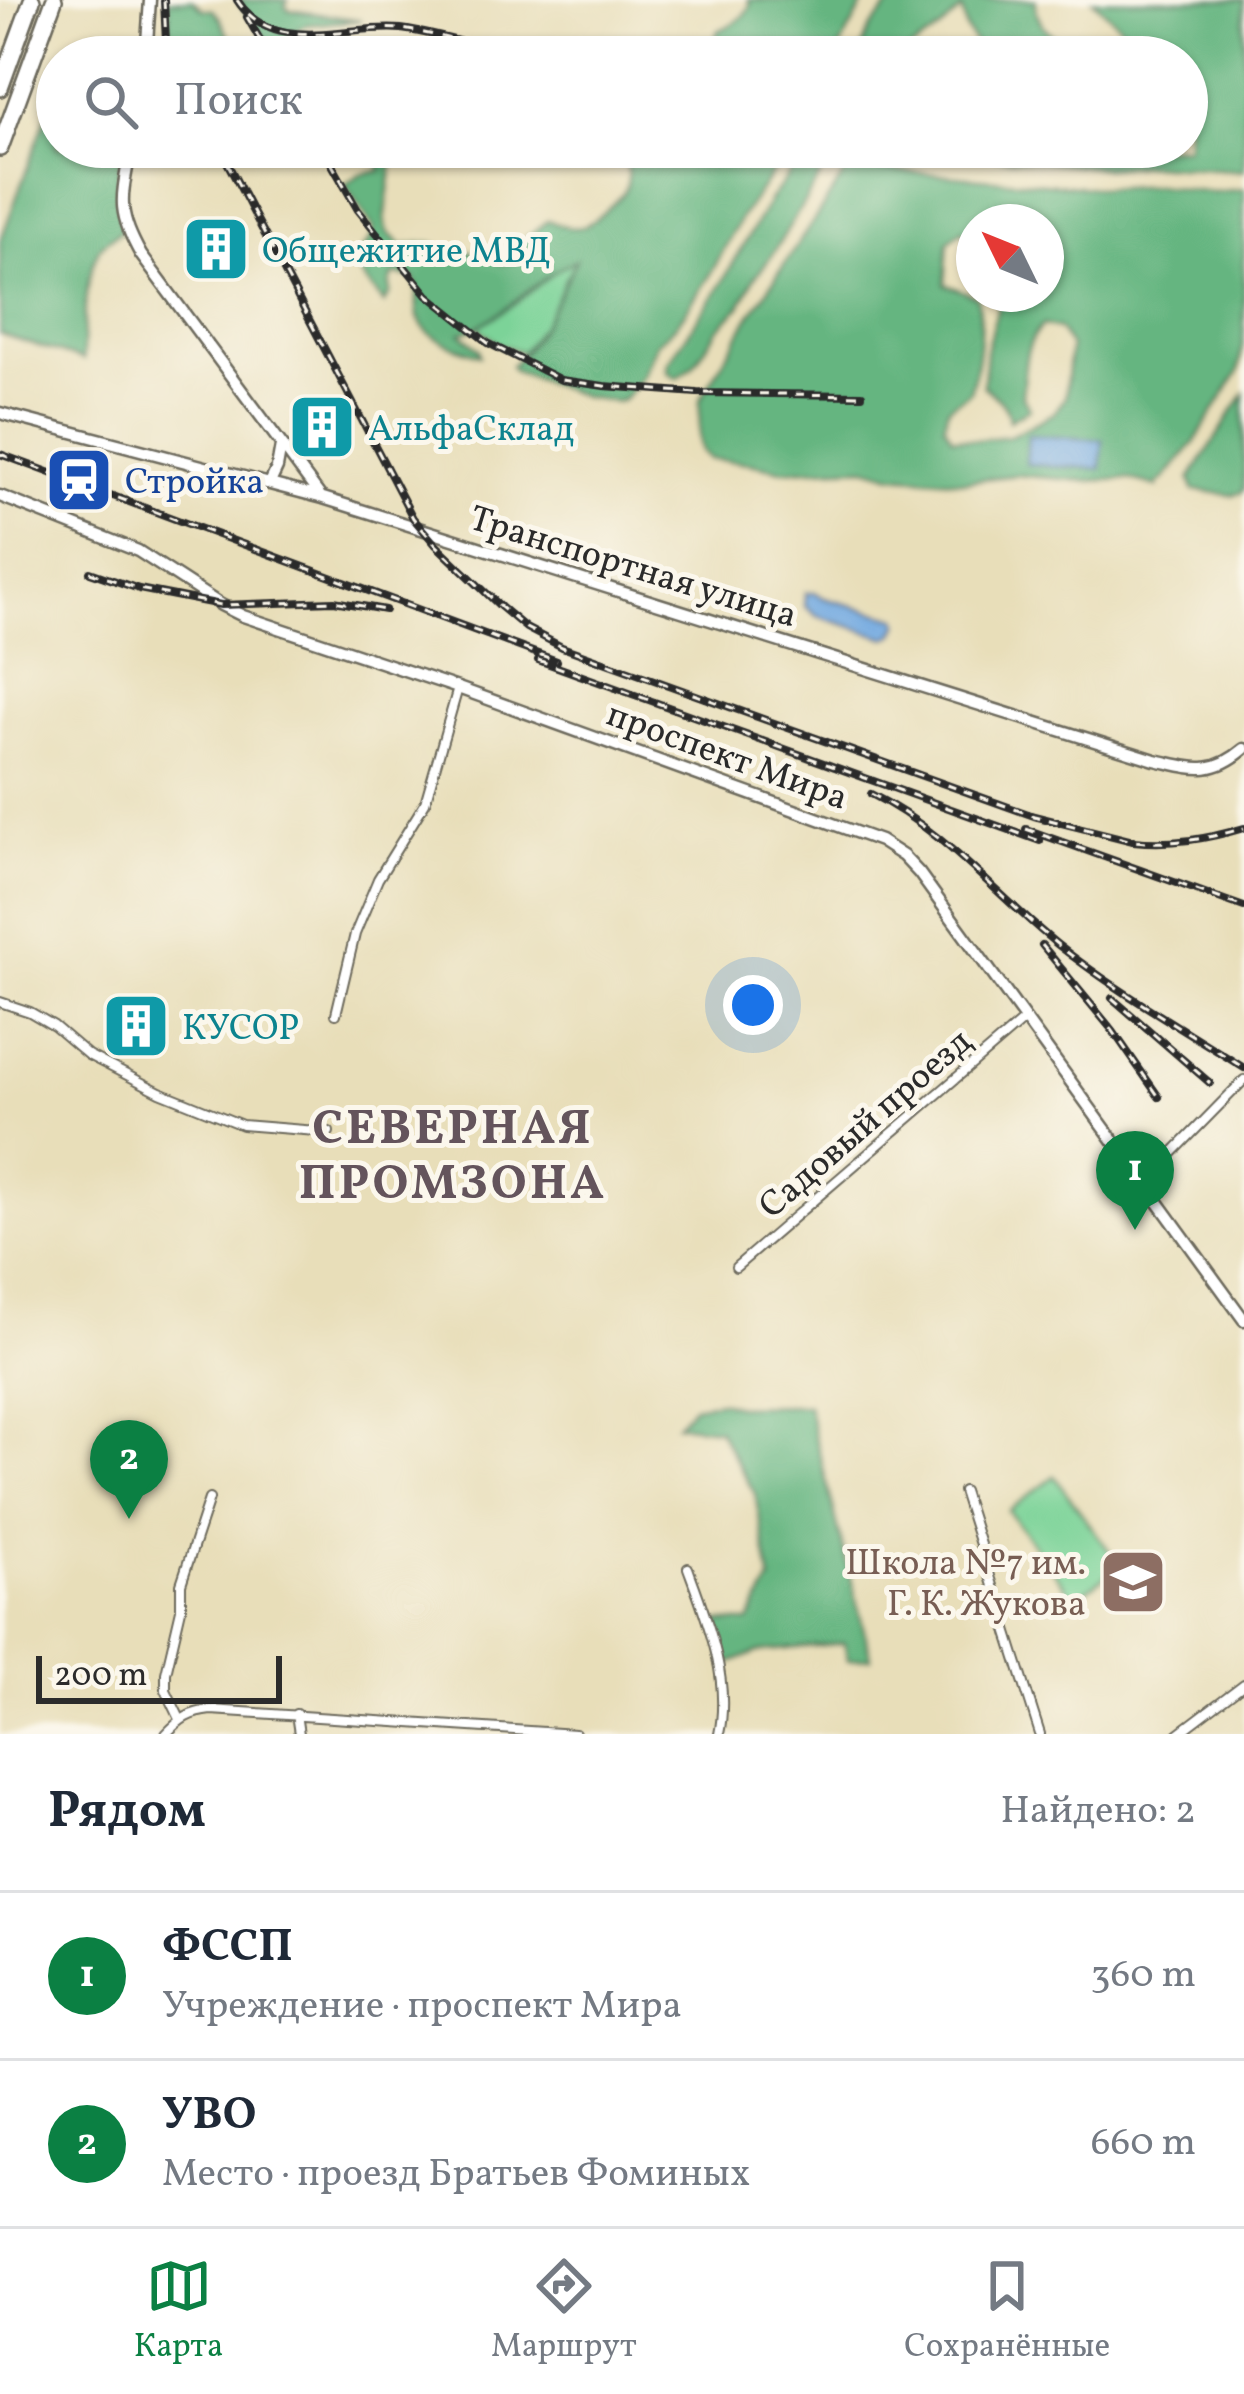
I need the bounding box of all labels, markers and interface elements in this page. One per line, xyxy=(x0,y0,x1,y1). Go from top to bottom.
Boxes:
search box xyxy=(36,36,1208,168)
icon: search xyxy=(78,69,144,135)
text: Поиск xyxy=(174,71,303,134)
north arrow xyxy=(956,204,1064,312)
building icon: Общежитие МВД xyxy=(181,214,251,284)
place label: Общежитие МВД xyxy=(262,228,551,278)
building icon: АльфаСклад xyxy=(287,392,357,462)
place label: АльфаСклад xyxy=(368,406,574,456)
station icon: Стройка xyxy=(44,445,114,515)
place label: Стройка xyxy=(125,459,264,509)
street label: Транспортная улица xyxy=(463,495,803,642)
street label: проспект Мира xyxy=(599,691,854,825)
your location xyxy=(723,975,783,1035)
building icon: КУСОР xyxy=(101,991,171,1061)
place label: КУСОР xyxy=(182,1005,299,1055)
street label: Садовый проезд xyxy=(749,1018,984,1232)
district label: СЕВЕРНАЯ ПРОМЗОНА xyxy=(299,1097,607,1219)
pin: 1 xyxy=(1096,1131,1174,1230)
pin: 2 xyxy=(90,1420,168,1519)
place label: Школа №7 им. Г. К. Жукова xyxy=(845,1540,1086,1631)
school or university icon: Школа №7 им. Г. К. Жукова xyxy=(1098,1547,1168,1617)
scale bar xyxy=(36,1650,282,1703)
text: 200 m xyxy=(54,1654,148,1700)
text: Рядом xyxy=(48,1777,206,1848)
text: Найдено: 2 xyxy=(1000,1785,1196,1839)
text: ФССП xyxy=(162,1917,293,1980)
text: 1 xyxy=(79,1949,95,2003)
text: 360 m xyxy=(1091,1949,1196,2003)
text: Учреждение · проспект Мира xyxy=(162,1980,682,2034)
text: УВО xyxy=(162,2085,256,2148)
text: 2 xyxy=(77,2117,97,2171)
text: 660 m xyxy=(1091,2117,1196,2171)
text: Место · проезд Братьев Фоминых xyxy=(162,2148,750,2202)
tab: Карта xyxy=(134,2253,223,2371)
tab: Маршрут xyxy=(491,2253,637,2371)
tab: Сохранённые xyxy=(904,2253,1110,2371)

